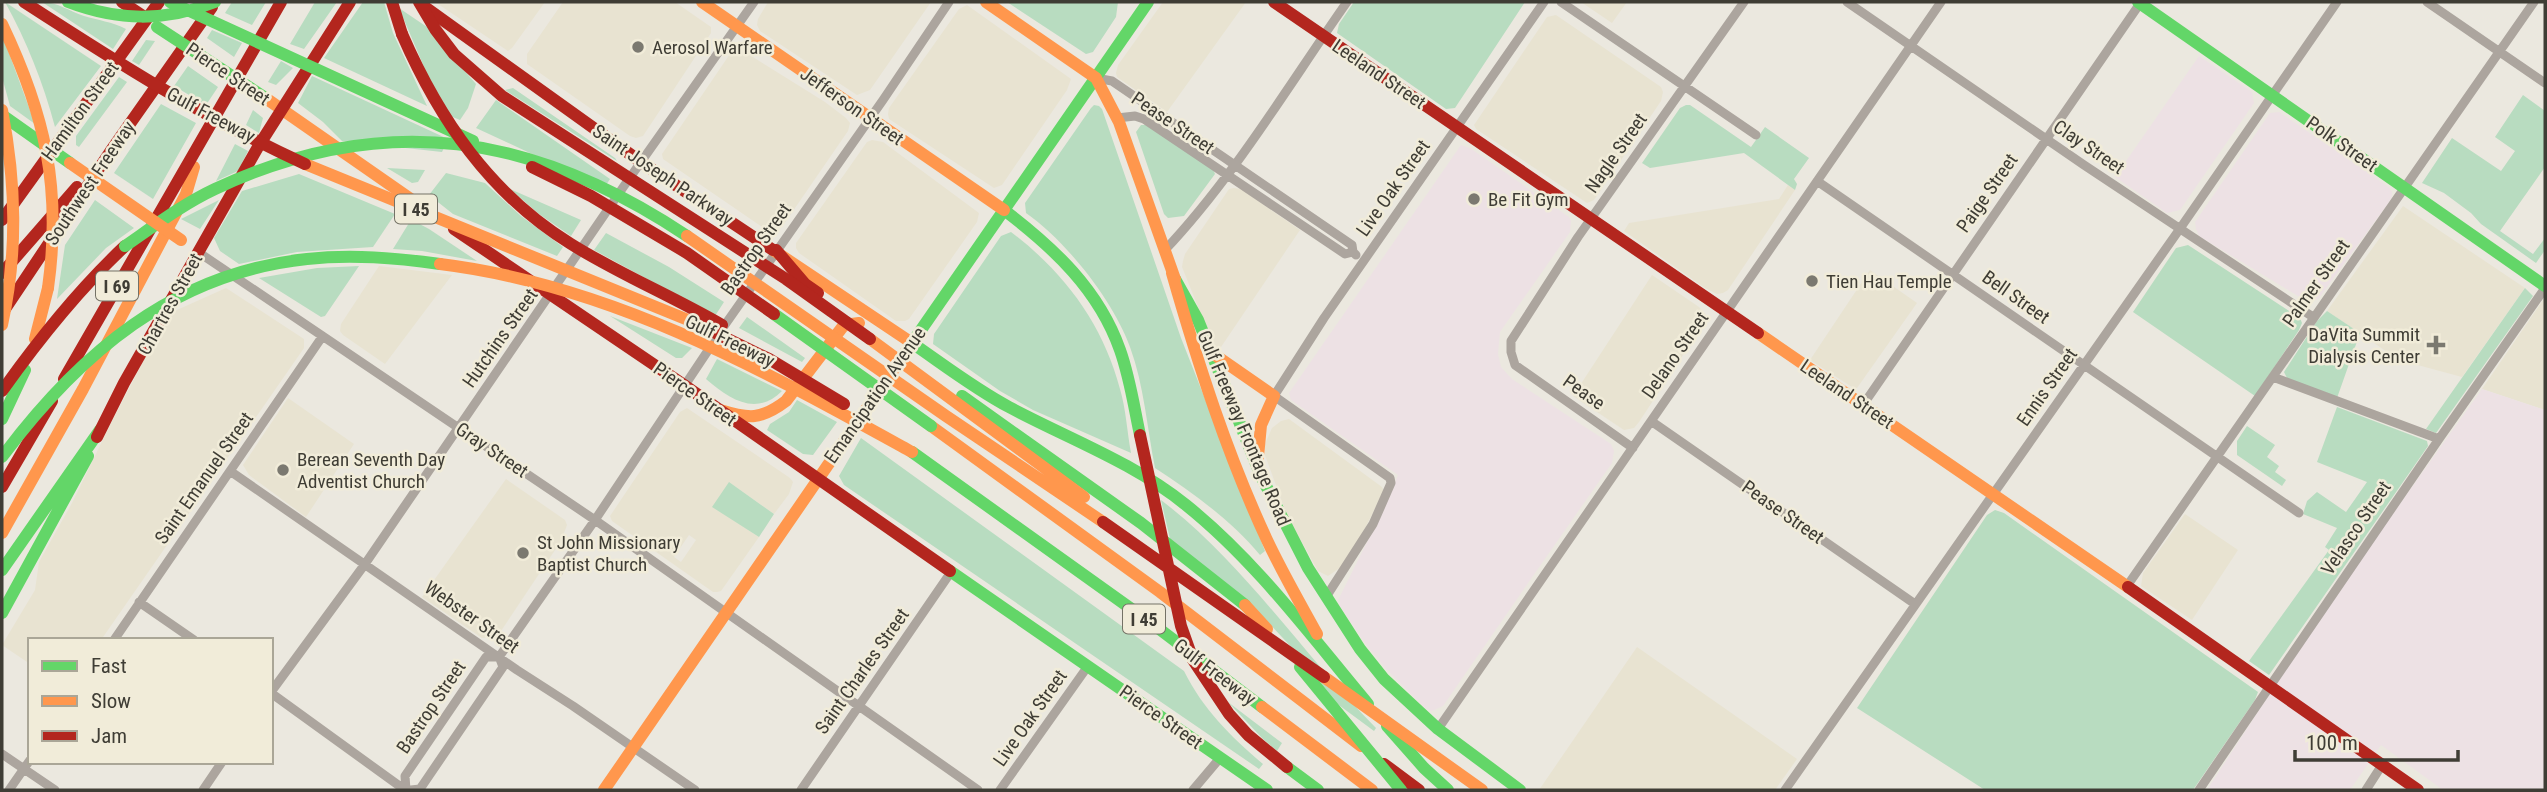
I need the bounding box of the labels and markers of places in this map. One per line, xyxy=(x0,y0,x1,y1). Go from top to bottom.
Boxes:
place label: Aerosol Warfare xyxy=(652,36,773,59)
marker: Aerosol Warfare xyxy=(630,39,646,55)
place label: Be Fit Gym xyxy=(1488,188,1569,211)
marker: Be Fit Gym xyxy=(1466,191,1482,207)
place label: Tien Hau Temple xyxy=(1826,270,1952,293)
marker: Tien Hau Temple xyxy=(1804,273,1820,289)
place label: DaVita Summit Dialysis Center xyxy=(2308,323,2420,368)
marker: DaVita Summit Dialysis Center xyxy=(2426,335,2446,355)
place label: Berean Seventh Day Adventist Church xyxy=(297,448,445,493)
marker: Berean Seventh Day Adventist Church xyxy=(275,462,291,478)
place label: St John Missionary Baptist Church xyxy=(537,531,680,576)
marker: St John Missionary Baptist Church xyxy=(515,545,531,561)

